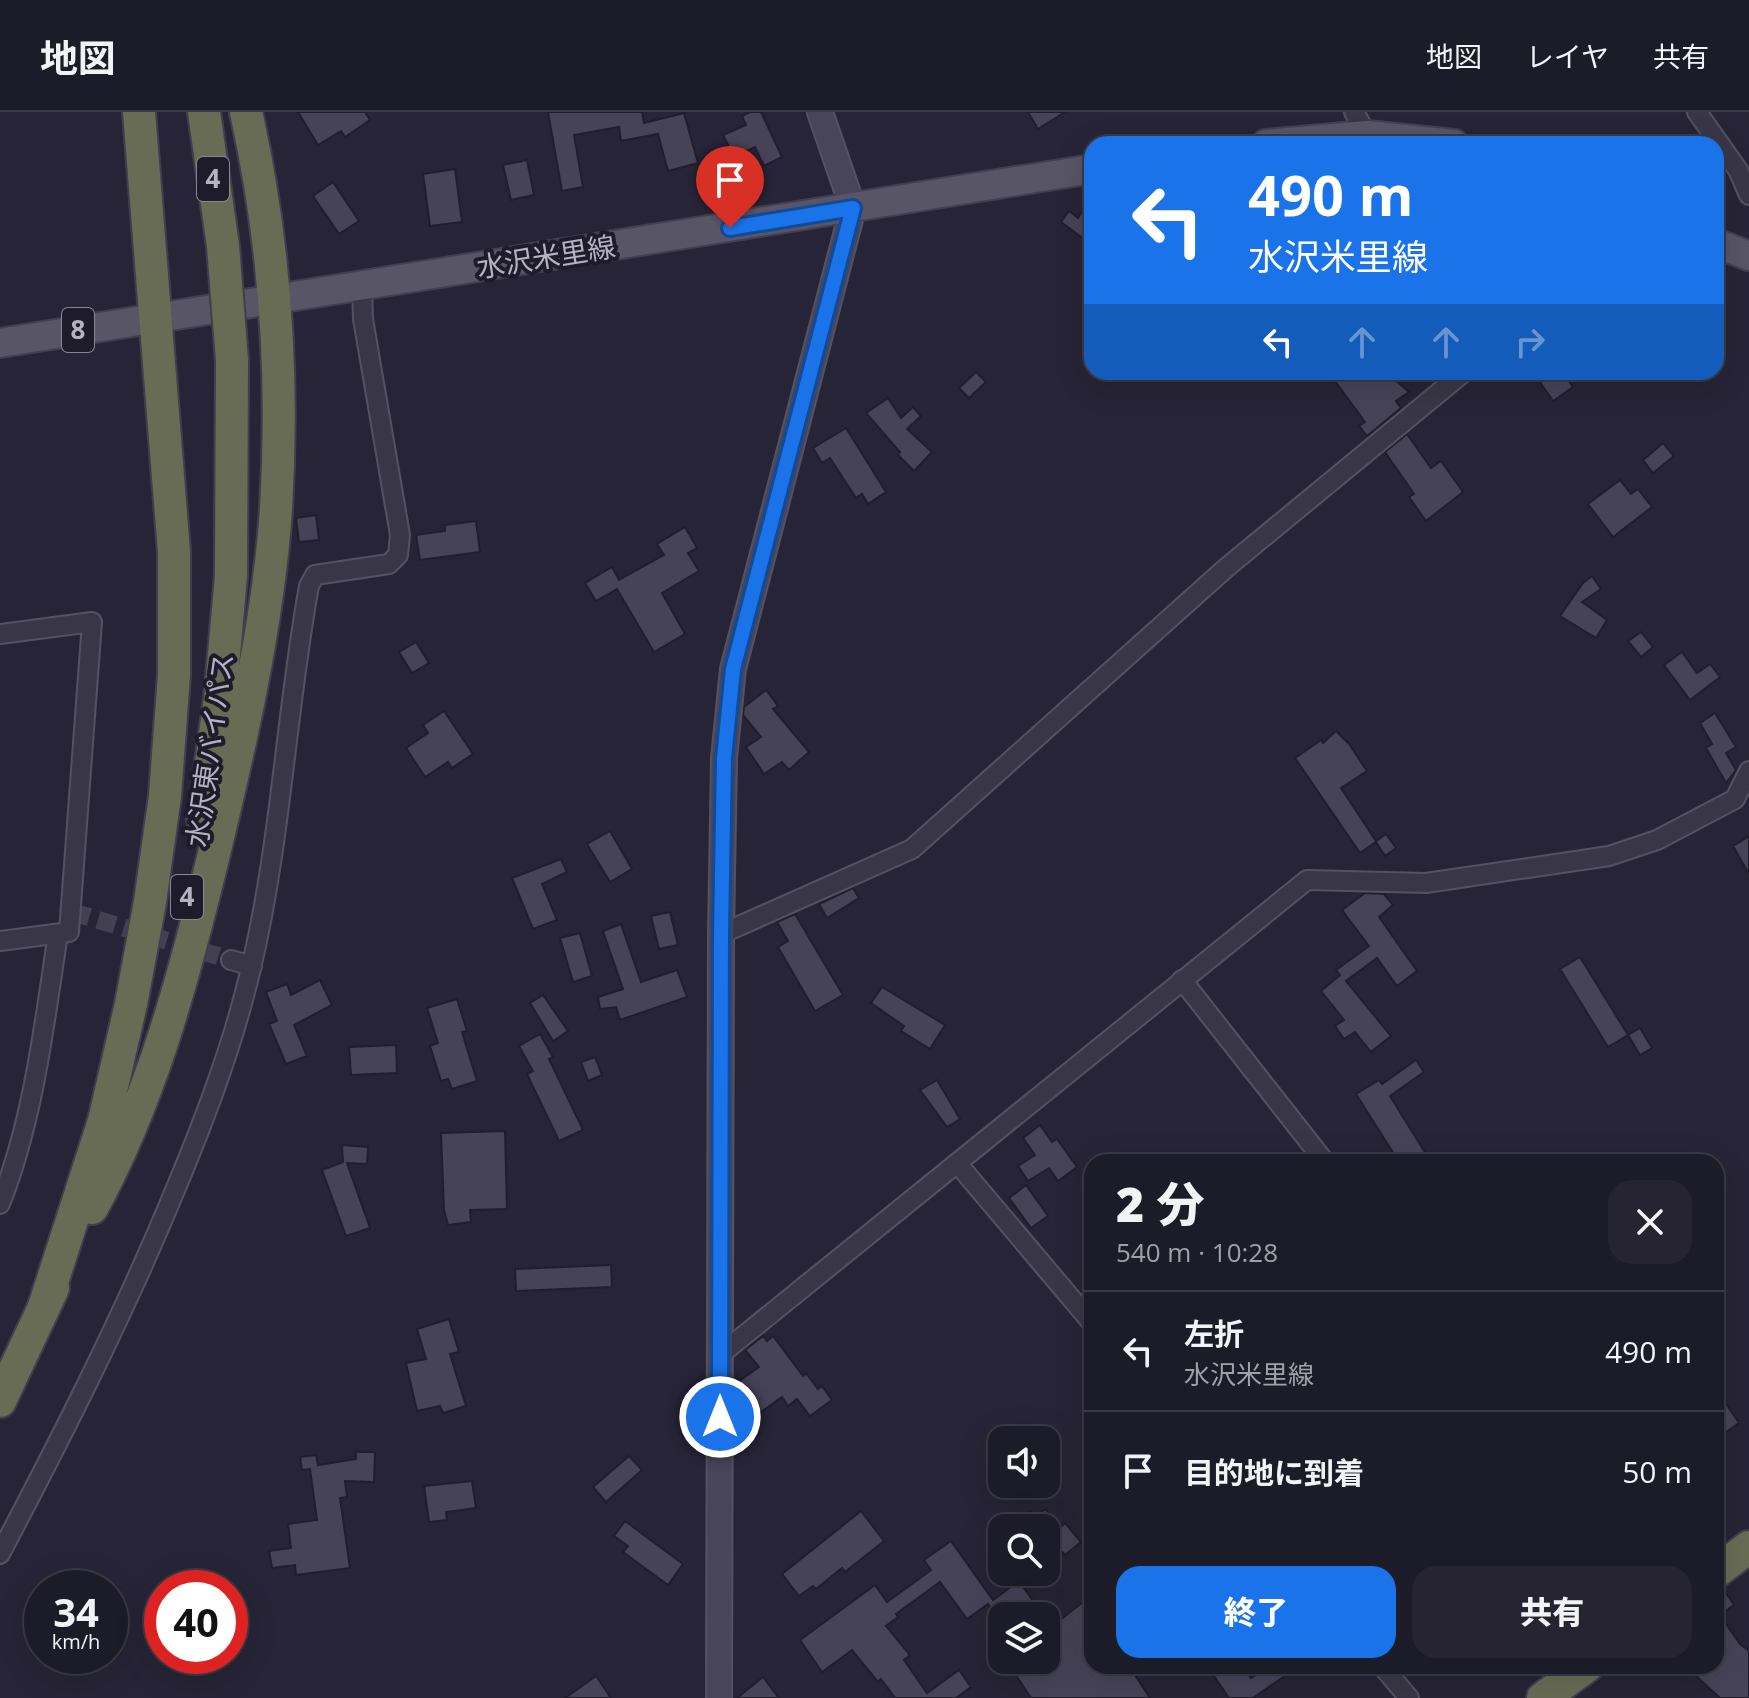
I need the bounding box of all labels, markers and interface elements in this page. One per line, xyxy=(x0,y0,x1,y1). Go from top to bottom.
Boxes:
text: 地図 xyxy=(40,31,116,83)
text: 地図 xyxy=(1426,37,1482,75)
text: レイヤ xyxy=(1526,37,1609,75)
text: 共有 xyxy=(1653,37,1709,75)
pin xyxy=(696,146,764,228)
text: 490 m xyxy=(1248,156,1414,232)
road number: 4 xyxy=(197,157,229,201)
icon: arrive xyxy=(708,158,752,202)
icon: left xyxy=(1116,168,1220,272)
street label: 水沢米里線 xyxy=(474,226,618,286)
text: 水沢米里線 xyxy=(1248,232,1428,281)
road number: 8 xyxy=(62,308,94,352)
icon: left xyxy=(1256,320,1300,364)
icon: ahead xyxy=(1340,320,1384,364)
icon: ahead xyxy=(1424,320,1468,364)
icon: right xyxy=(1508,320,1552,364)
street label: 水沢東バイパス xyxy=(177,650,241,849)
road number: 4 xyxy=(171,875,203,919)
text: 2 分 xyxy=(1116,1171,1205,1236)
button: close xyxy=(1608,1180,1692,1264)
text: 540 m · 10:28 xyxy=(1116,1234,1278,1270)
text: 左折 xyxy=(1184,1313,1244,1354)
icon: left xyxy=(1116,1329,1160,1373)
text: 490 m xyxy=(1605,1331,1692,1372)
text: 水沢米里線 xyxy=(1184,1356,1314,1392)
position arrow xyxy=(678,1375,762,1459)
map controls xyxy=(988,1426,1060,1674)
button: sound xyxy=(988,1426,1060,1498)
icon: arrive xyxy=(1116,1449,1160,1493)
text: 50 m xyxy=(1622,1451,1692,1492)
text: 目的地に到着 xyxy=(1184,1452,1364,1493)
button: search xyxy=(988,1514,1060,1586)
button: 終了 xyxy=(1116,1566,1396,1658)
button: 共有 xyxy=(1412,1566,1692,1658)
speed limit sign: 40 xyxy=(144,1570,248,1674)
text: 34 xyxy=(53,1584,99,1639)
button: layers xyxy=(988,1602,1060,1674)
text: km/h xyxy=(52,1628,100,1655)

